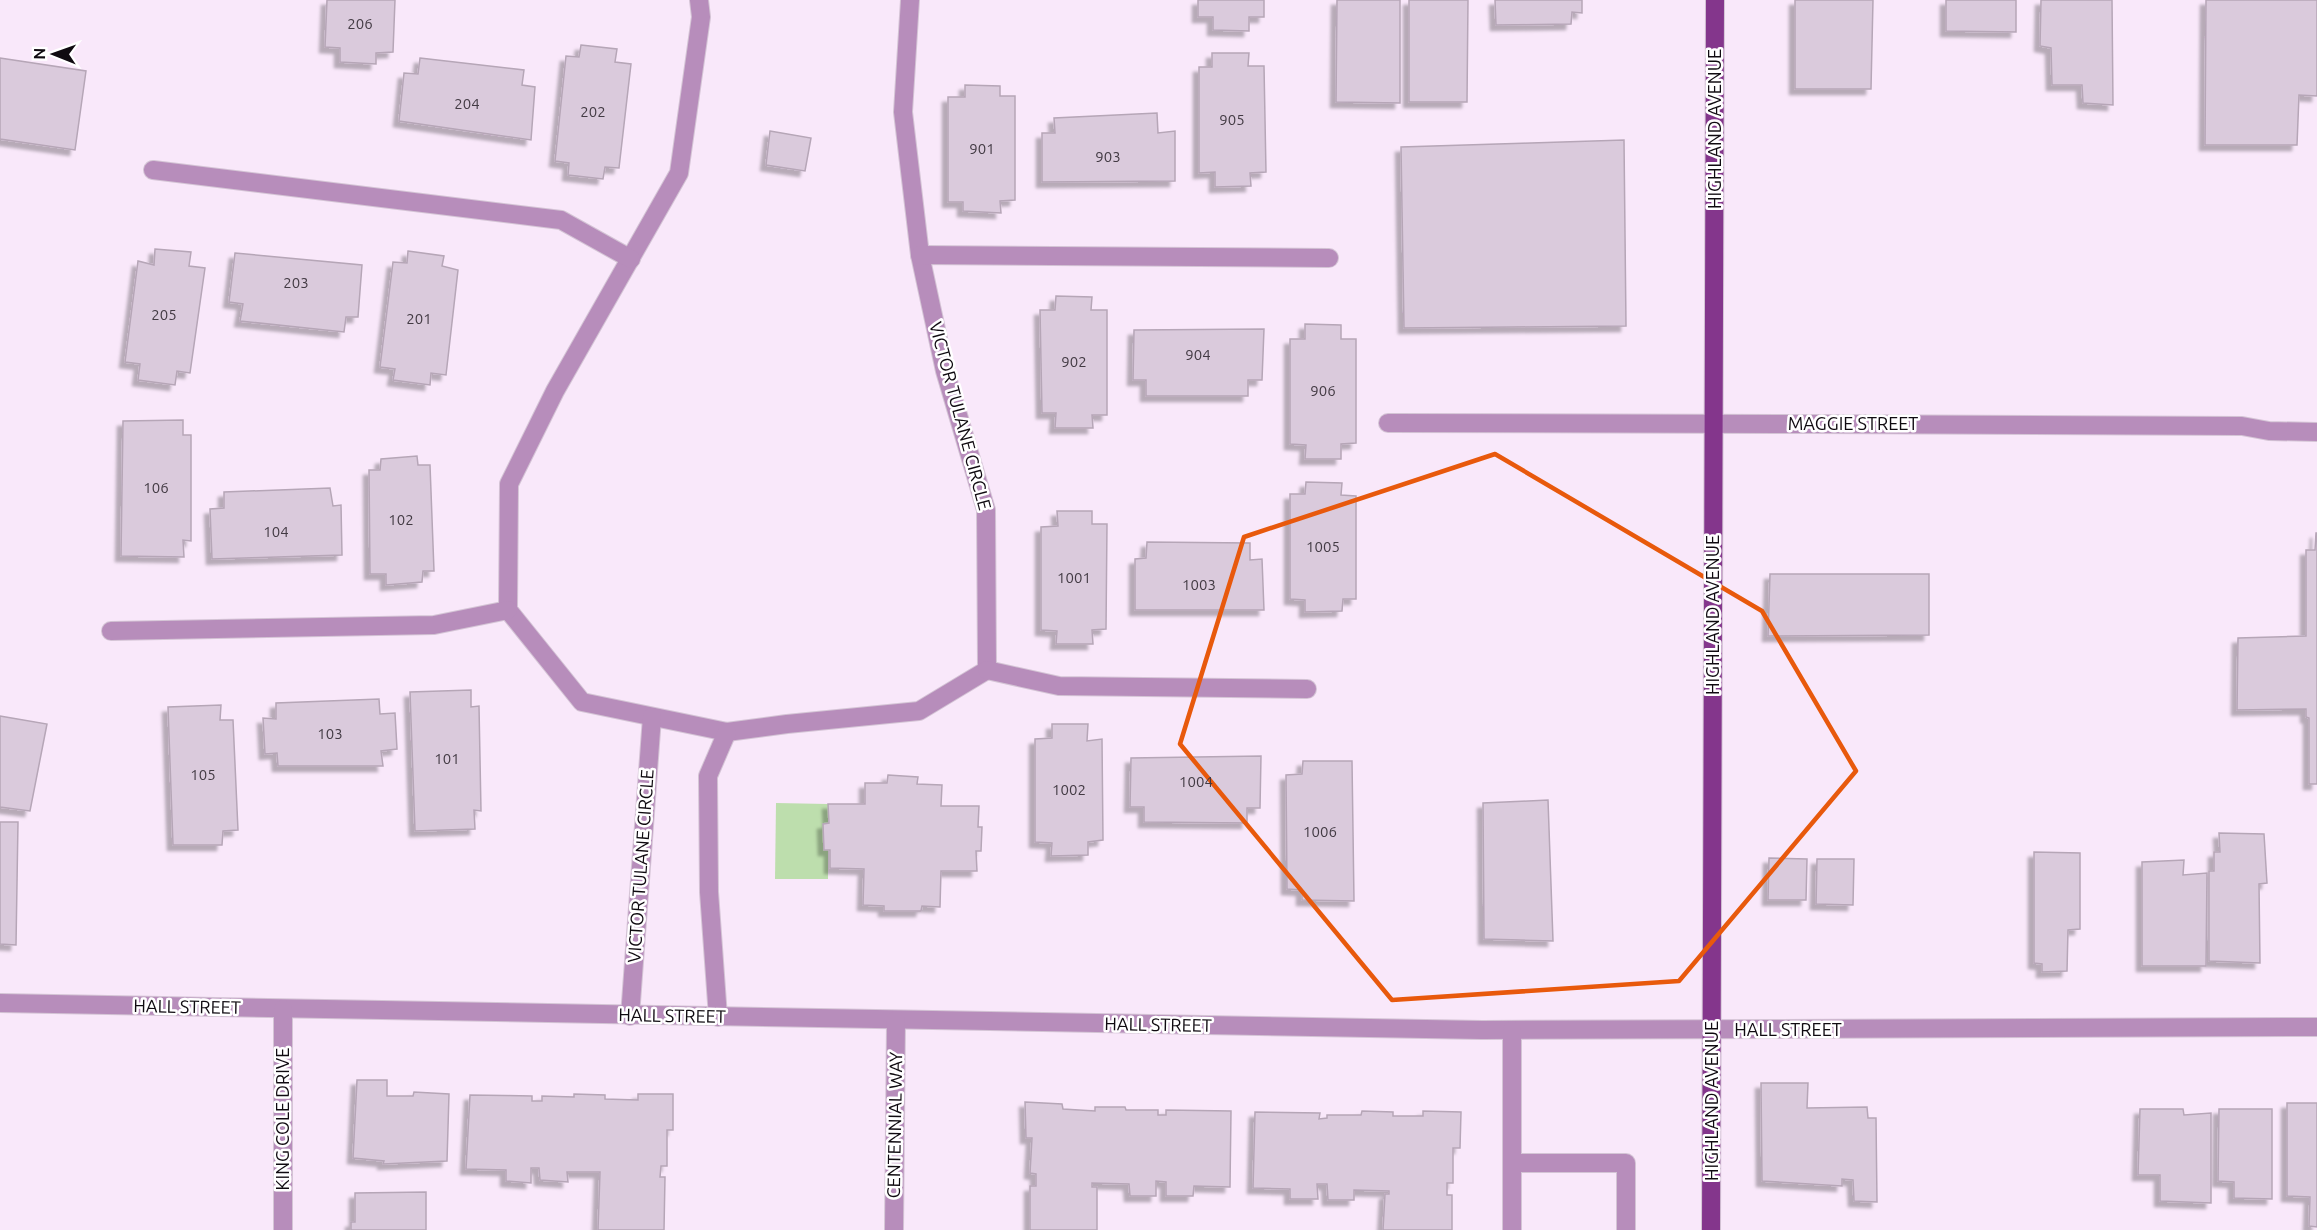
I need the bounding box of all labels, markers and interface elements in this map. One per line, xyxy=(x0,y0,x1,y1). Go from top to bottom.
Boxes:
house number: 206 xyxy=(347,15,373,32)
north arrow xyxy=(24,24,84,84)
text: N xyxy=(30,48,48,60)
street label: HIGHLAND AVENUE xyxy=(1704,49,1724,209)
house number: 204 xyxy=(454,95,480,112)
house number: 202 xyxy=(580,103,606,120)
house number: 905 xyxy=(1219,111,1245,128)
house number: 901 xyxy=(969,140,995,157)
house number: 903 xyxy=(1095,148,1121,165)
house number: 203 xyxy=(283,274,309,291)
house number: 205 xyxy=(151,306,177,323)
house number: 201 xyxy=(406,310,432,327)
street label: VICTOR TULANE CIRCLE xyxy=(926,319,996,512)
house number: 904 xyxy=(1185,346,1211,363)
house number: 902 xyxy=(1061,353,1087,370)
house number: 906 xyxy=(1310,382,1336,399)
street label: MAGGIE STREET xyxy=(1788,413,1918,433)
house number: 106 xyxy=(143,479,169,496)
house number: 102 xyxy=(388,511,414,528)
house number: 104 xyxy=(263,523,289,540)
street label: HIGHLAND AVENUE xyxy=(1702,535,1722,695)
house number: 1005 xyxy=(1306,538,1340,555)
house number: 1001 xyxy=(1057,569,1091,586)
house number: 1003 xyxy=(1182,576,1216,593)
house number: 103 xyxy=(317,725,343,742)
house number: 101 xyxy=(434,750,460,767)
house number: 105 xyxy=(190,766,216,783)
street label: VICTOR TULANE CIRCLE xyxy=(623,768,657,963)
house number: 1004 xyxy=(1179,773,1213,790)
house number: 1002 xyxy=(1052,781,1086,798)
house number: 1006 xyxy=(1303,823,1337,840)
street label: HALL STREET xyxy=(133,995,241,1017)
street label: HALL STREET xyxy=(618,1004,726,1026)
street label: HALL STREET xyxy=(1104,1013,1212,1035)
street label: HALL STREET xyxy=(1734,1019,1842,1039)
street label: HIGHLAND AVENUE xyxy=(1701,1021,1721,1181)
street label: KING COLE DRIVE xyxy=(272,1048,292,1190)
street label: CENTENNIAL WAY xyxy=(883,1051,905,1198)

